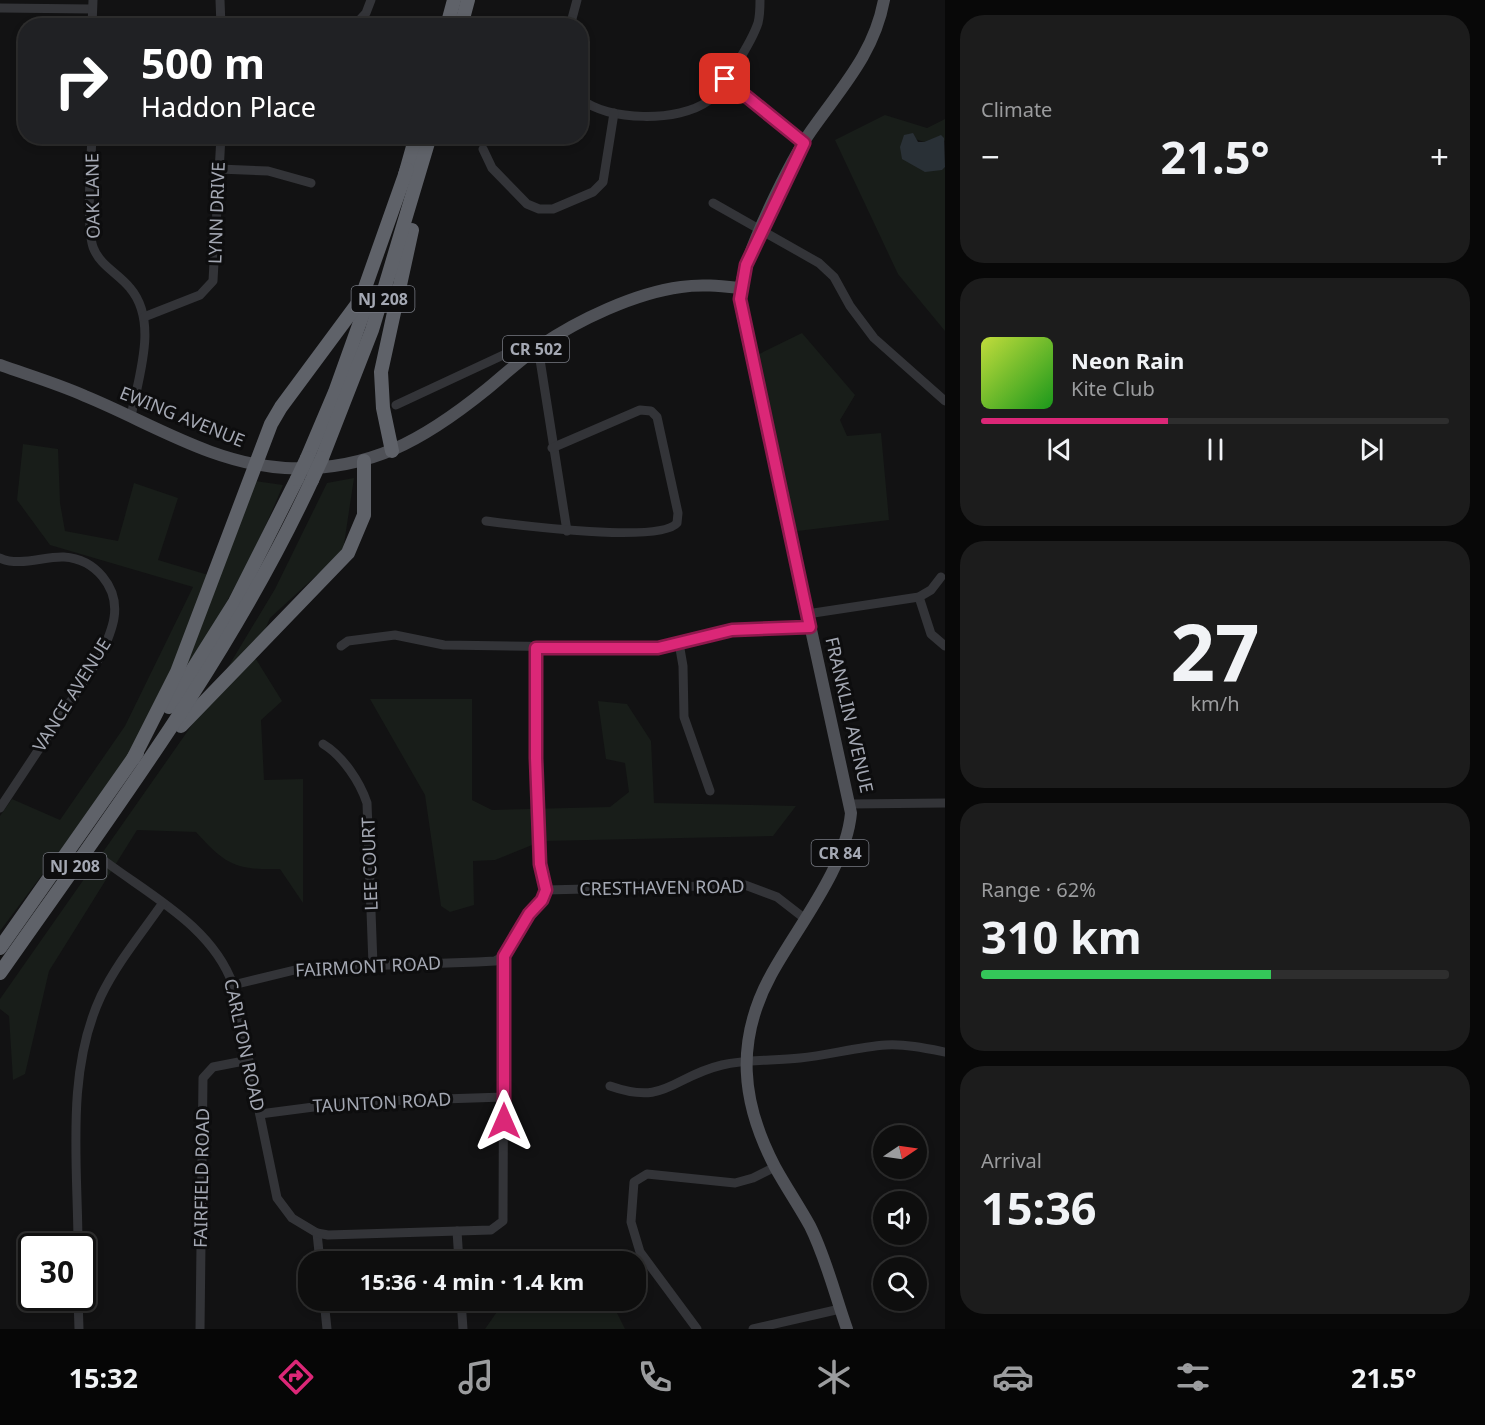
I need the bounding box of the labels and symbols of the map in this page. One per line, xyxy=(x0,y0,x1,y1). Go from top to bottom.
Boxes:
pin xyxy=(699,53,750,104)
street label: OAK LANE xyxy=(79,153,105,239)
street label: LYNN DRIVE xyxy=(202,161,230,265)
road number: NJ 208 xyxy=(352,286,415,312)
road number: CR 502 xyxy=(503,336,569,362)
street label: EWING AVENUE xyxy=(116,380,248,452)
street label: VANCE AVENUE xyxy=(27,633,116,756)
street label: FRANKLIN AVENUE xyxy=(820,635,880,795)
street label: LEE COURT xyxy=(355,817,383,911)
road number: CR 84 xyxy=(812,840,868,866)
road number: NJ 208 xyxy=(44,853,106,879)
street label: CRESTHAVEN ROAD xyxy=(579,874,745,900)
street label: FAIRMONT ROAD xyxy=(294,950,442,982)
street label: CARLTON ROAD xyxy=(219,976,271,1113)
street label: TAUNTON ROAD xyxy=(312,1086,452,1118)
position arrow xyxy=(472,1089,536,1153)
street label: FAIRFIELD ROAD xyxy=(188,1108,214,1248)
north arrow xyxy=(873,1125,927,1179)
speed limit sign: 30 xyxy=(18,1233,96,1311)

